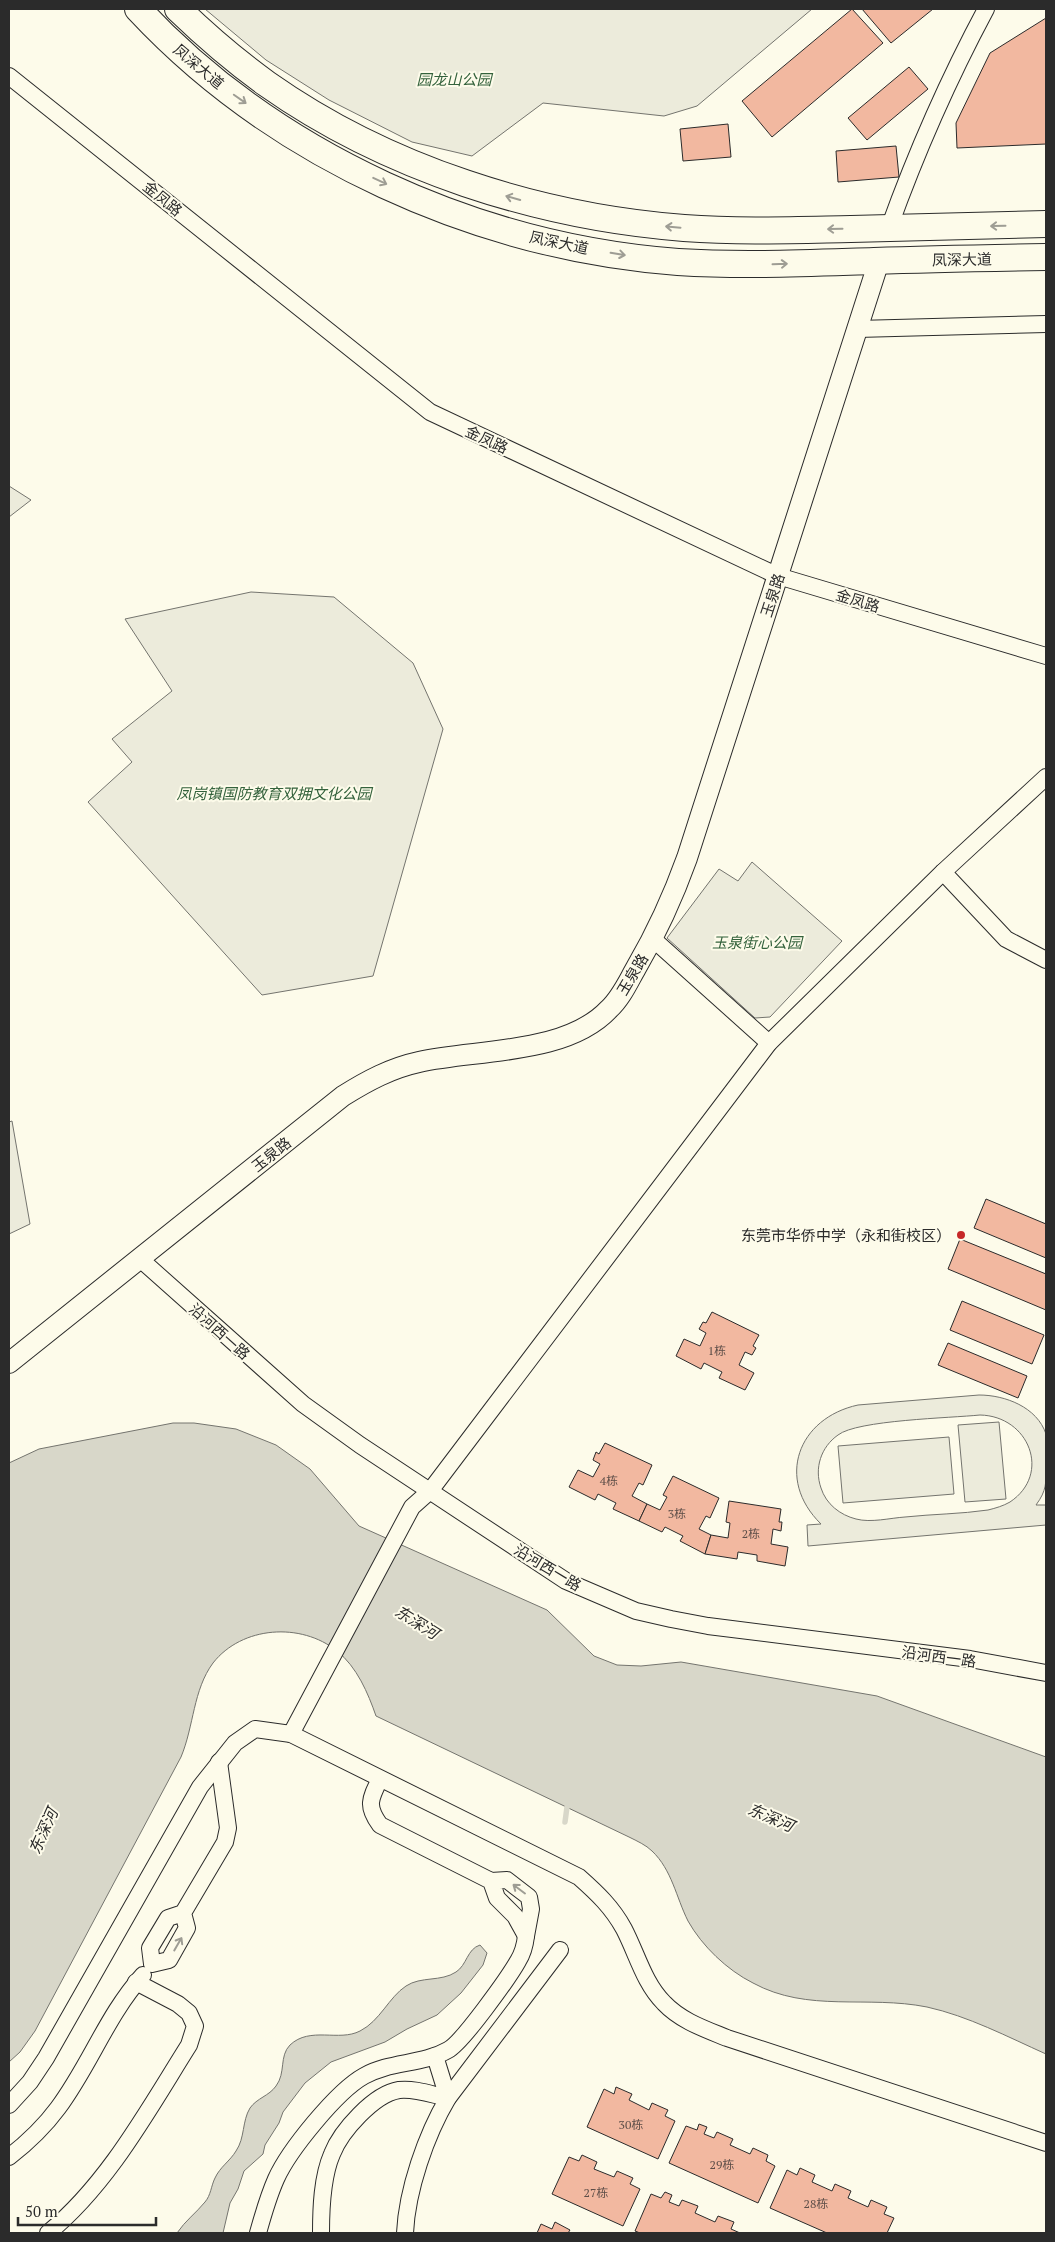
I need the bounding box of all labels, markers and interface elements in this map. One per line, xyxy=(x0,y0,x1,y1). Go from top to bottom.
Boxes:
street label: 凤深大道 xyxy=(170,39,228,93)
park label: 园龙山公园 xyxy=(416,69,493,89)
one-way arrow xyxy=(233,94,247,104)
street label: 金凤路 xyxy=(139,176,187,220)
one-way arrow xyxy=(372,177,387,187)
one-way arrow xyxy=(506,192,522,202)
one-way arrow xyxy=(990,221,1006,230)
one-way arrow xyxy=(665,222,681,232)
one-way arrow xyxy=(827,225,843,234)
street label: 凤深大道 xyxy=(528,226,590,258)
street label: 凤深大道 xyxy=(932,248,992,270)
one-way arrow xyxy=(610,249,626,259)
one-way arrow xyxy=(772,260,788,269)
street label: 金凤路 xyxy=(462,420,512,458)
street label: 玉泉路 xyxy=(756,571,788,619)
street label: 金凤路 xyxy=(834,584,882,616)
park label: 凤岗镇国防教育双拥文化公园 xyxy=(176,783,373,803)
park label: 玉泉街心公园 xyxy=(712,932,804,952)
street label: 玉泉路 xyxy=(612,950,652,998)
street label: 玉泉路 xyxy=(247,1132,295,1176)
place label: 东莞市华侨中学（永和街校区） xyxy=(741,1225,951,1245)
marker: 东莞市华侨中学（永和街校区） xyxy=(955,1229,967,1241)
street label: 沿河西一路 xyxy=(185,1298,255,1364)
house number: 1栋 xyxy=(708,1343,726,1358)
house number: 4栋 xyxy=(600,1473,618,1488)
house number: 3栋 xyxy=(668,1506,686,1521)
house number: 2栋 xyxy=(742,1526,760,1541)
street label: 沿河西一路 xyxy=(511,1539,585,1595)
water label: 东深河 xyxy=(391,1600,446,1646)
street label: 沿河西一路 xyxy=(900,1641,978,1671)
water label: 东深河 xyxy=(745,1797,800,1838)
water label: 东深河 xyxy=(23,1802,64,1857)
one-way arrow xyxy=(512,1884,526,1894)
one-way arrow xyxy=(173,1938,183,1952)
house number: 30栋 xyxy=(619,2117,643,2132)
house number: 29栋 xyxy=(710,2157,734,2172)
house number: 27栋 xyxy=(584,2185,608,2200)
scale bar xyxy=(18,2194,155,2226)
house number: 28栋 xyxy=(804,2196,828,2211)
text: 50 m xyxy=(25,2201,58,2221)

